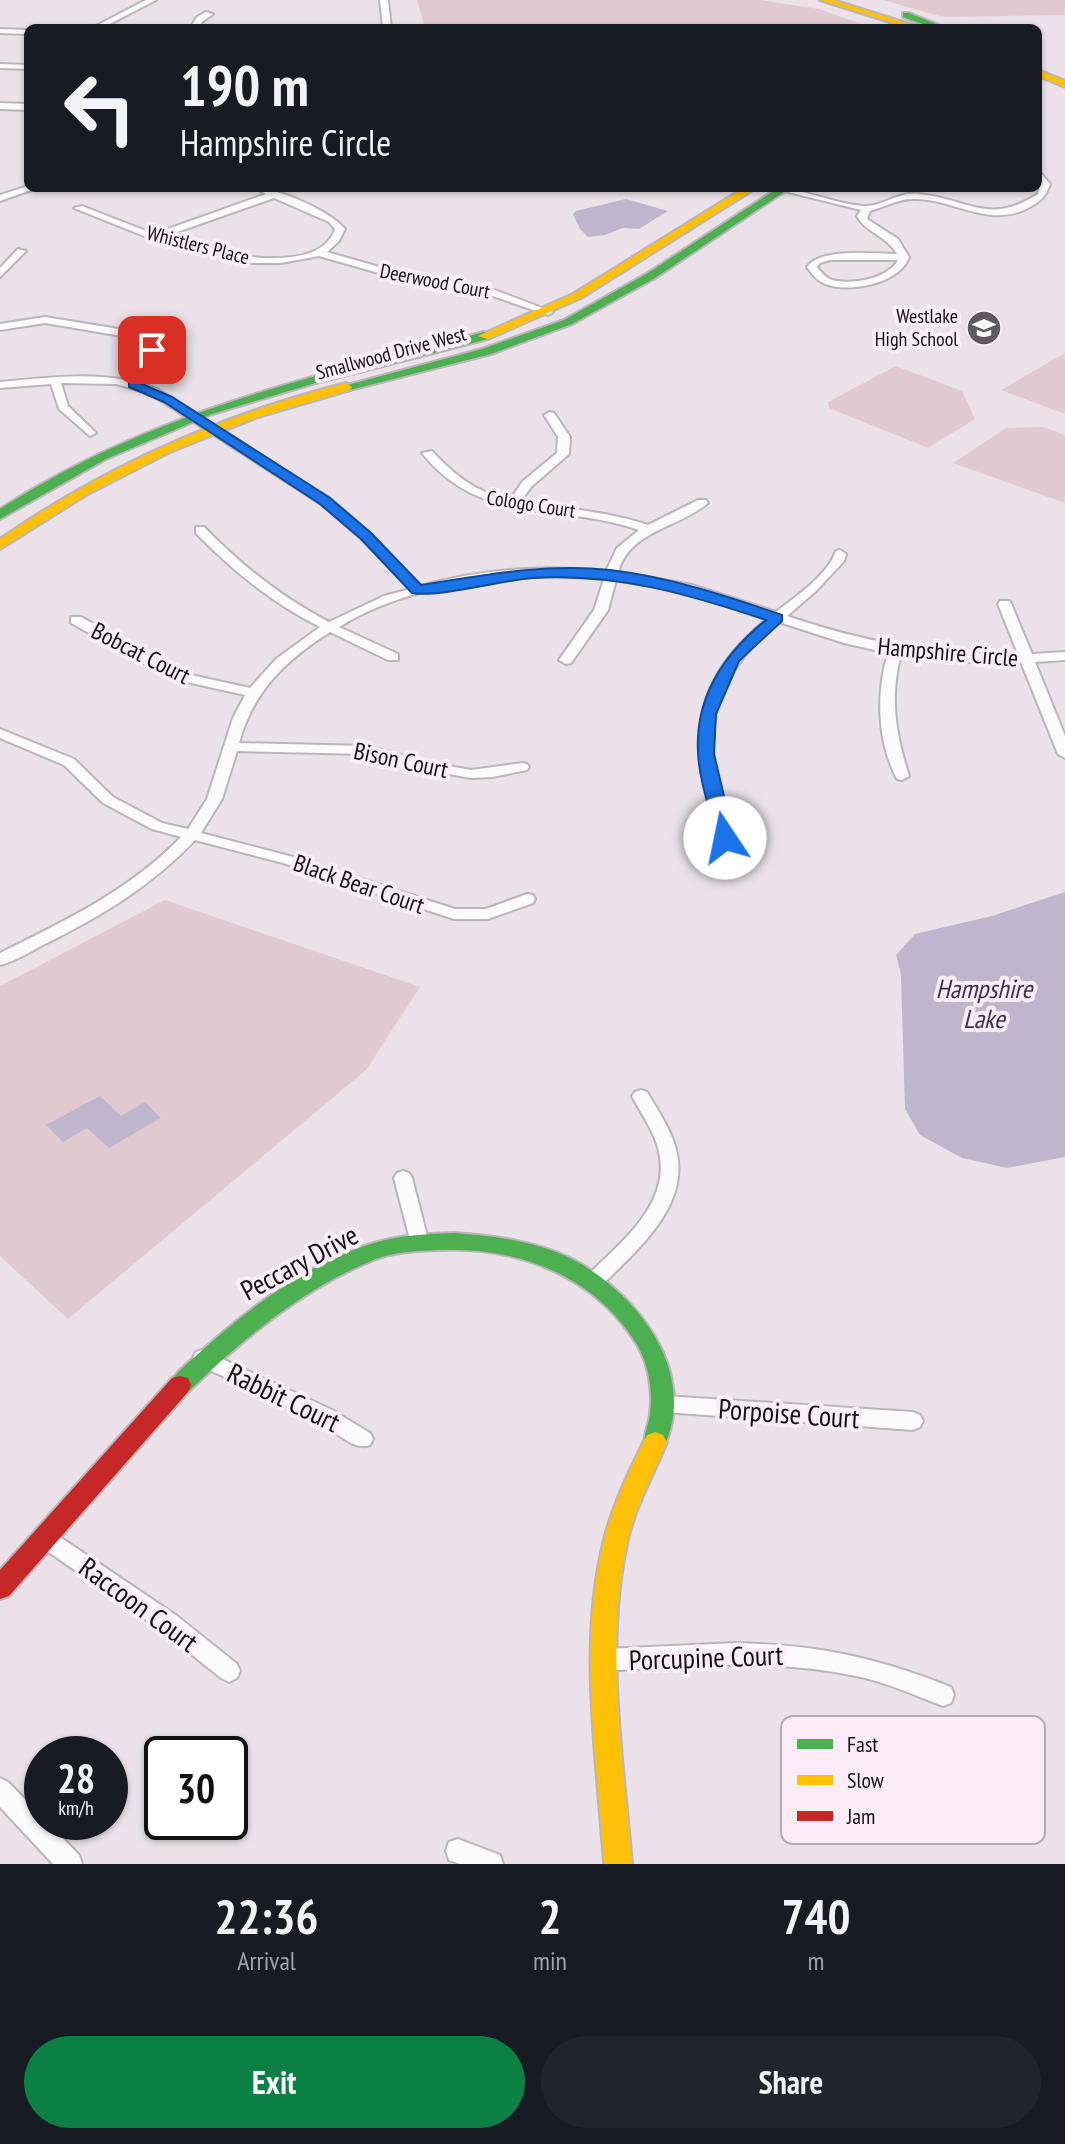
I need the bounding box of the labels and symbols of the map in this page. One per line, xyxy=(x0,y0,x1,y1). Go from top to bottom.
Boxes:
street label: Whistlers Place xyxy=(144,220,252,270)
street label: Deerwood Court xyxy=(378,258,493,304)
place label: Westlake High School xyxy=(875,303,958,352)
school or university icon: Westlake High School xyxy=(965,309,1003,347)
pin xyxy=(118,316,186,384)
street label: Smallwood Drive West xyxy=(313,320,469,386)
street label: Cologo Court xyxy=(485,484,578,524)
street label: Bobcat Court xyxy=(86,615,196,691)
street label: Hampshire Circle xyxy=(877,630,1019,674)
street label: Bison Court xyxy=(351,735,451,785)
position arrow xyxy=(683,796,767,880)
street label: Black Bear Court xyxy=(290,847,429,921)
water label: Hampshire Lake xyxy=(936,972,1034,1035)
street label: Peccary Drive xyxy=(234,1216,364,1308)
street label: Rabbit Court xyxy=(222,1354,347,1440)
street label: Porpoise Court xyxy=(717,1390,861,1436)
street label: Raccoon Court xyxy=(72,1548,206,1660)
street label: Porcupine Court xyxy=(628,1636,784,1678)
legend xyxy=(781,1716,1045,1844)
text: Fast xyxy=(847,1730,878,1758)
speed limit sign: 30 xyxy=(144,1736,248,1840)
text: Slow xyxy=(847,1766,884,1794)
text: Jam xyxy=(846,1802,875,1830)

